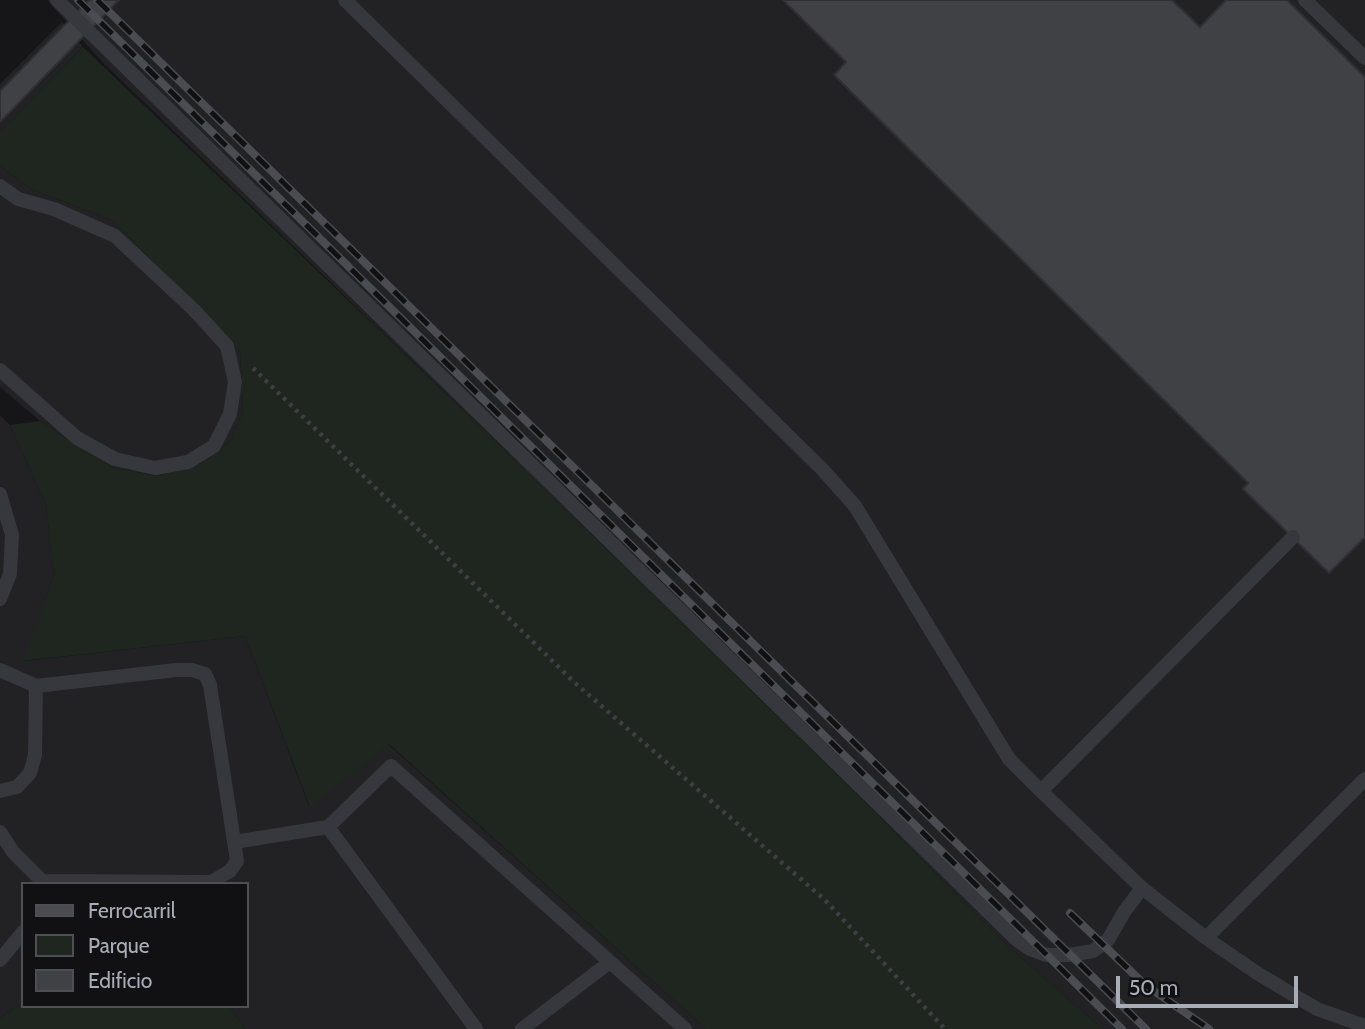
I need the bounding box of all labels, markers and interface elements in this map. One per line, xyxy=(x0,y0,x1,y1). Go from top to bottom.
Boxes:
legend xyxy=(21,882,248,1008)
text: Ferrocarril xyxy=(88,898,176,923)
text: Parque xyxy=(88,933,150,958)
scale bar xyxy=(1120,962,1302,1006)
text: Edificio xyxy=(88,968,152,993)
text: 50 m xyxy=(1129,975,1178,1000)

